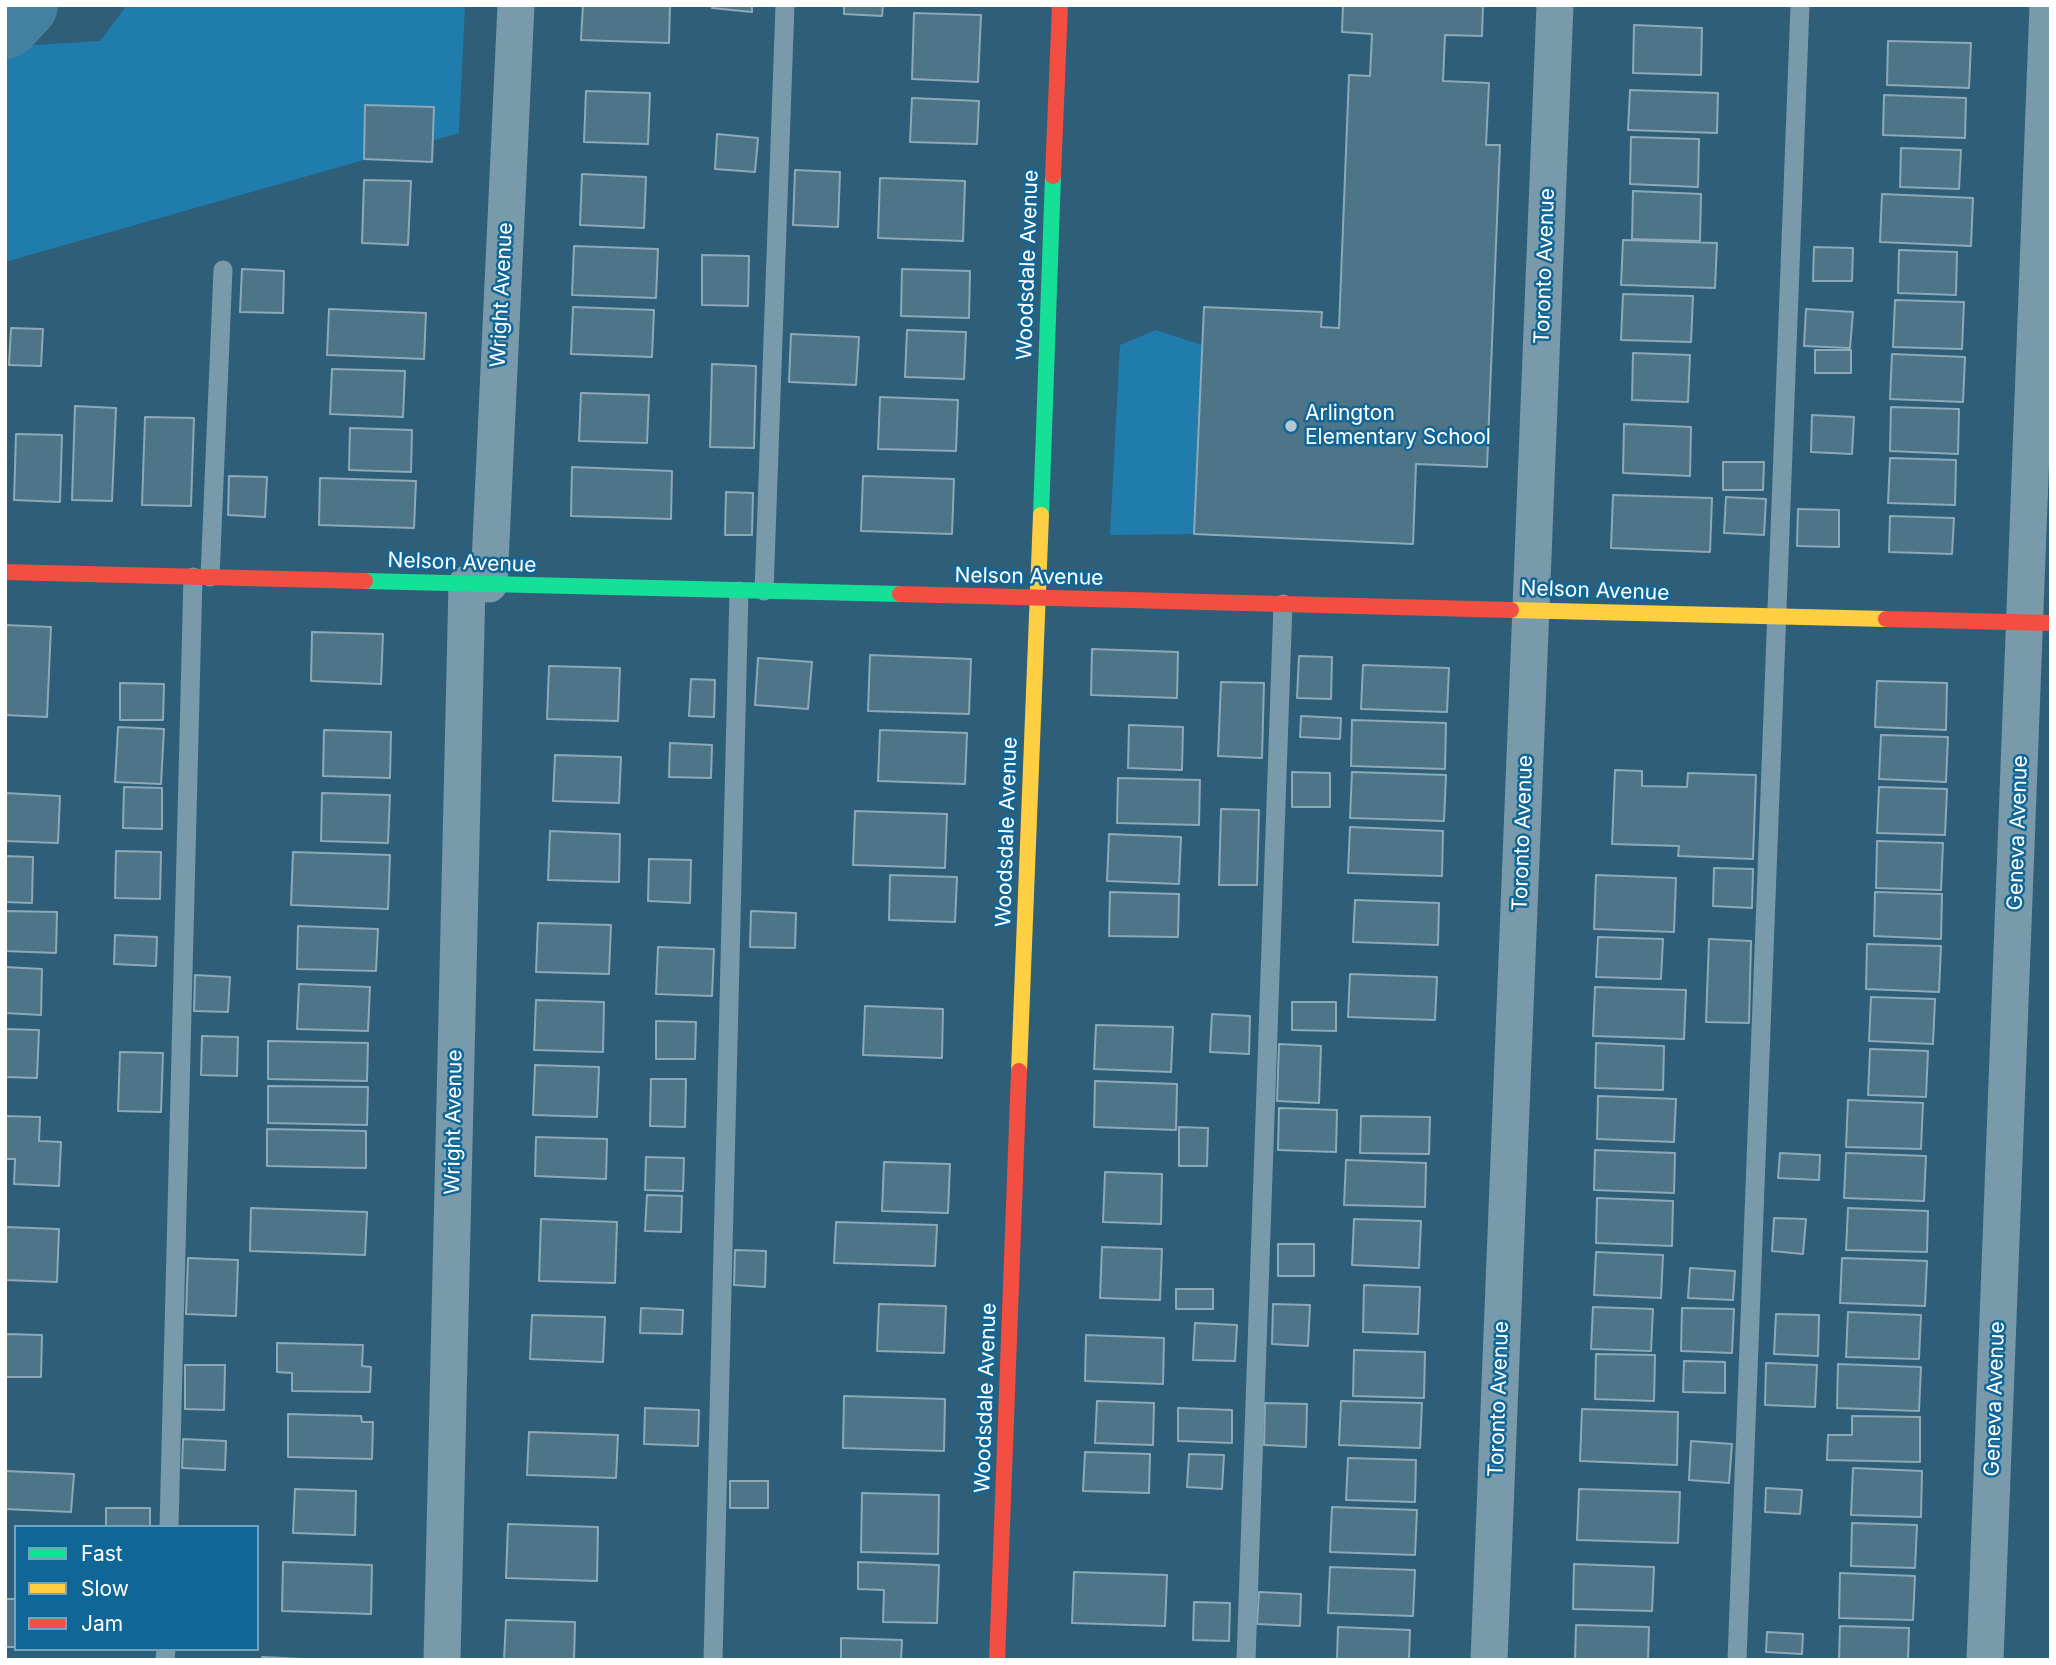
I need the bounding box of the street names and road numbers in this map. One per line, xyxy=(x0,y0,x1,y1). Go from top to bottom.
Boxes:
street label: Woodsdale Avenue xyxy=(1012,169,1044,361)
street label: Toronto Avenue xyxy=(1530,188,1560,344)
street label: Wright Avenue xyxy=(486,222,518,368)
street label: Nelson Avenue xyxy=(387,548,537,578)
street label: Nelson Avenue xyxy=(954,563,1104,591)
street label: Nelson Avenue xyxy=(1520,576,1670,606)
street label: Woodsdale Avenue xyxy=(991,736,1023,928)
street label: Toronto Avenue xyxy=(1508,755,1538,911)
street label: Geneva Avenue xyxy=(2003,755,2033,911)
street label: Wright Avenue xyxy=(440,1049,468,1195)
street label: Woodsdale Avenue xyxy=(970,1302,1002,1494)
street label: Toronto Avenue xyxy=(1484,1321,1514,1477)
street label: Geneva Avenue xyxy=(1980,1321,2010,1477)

